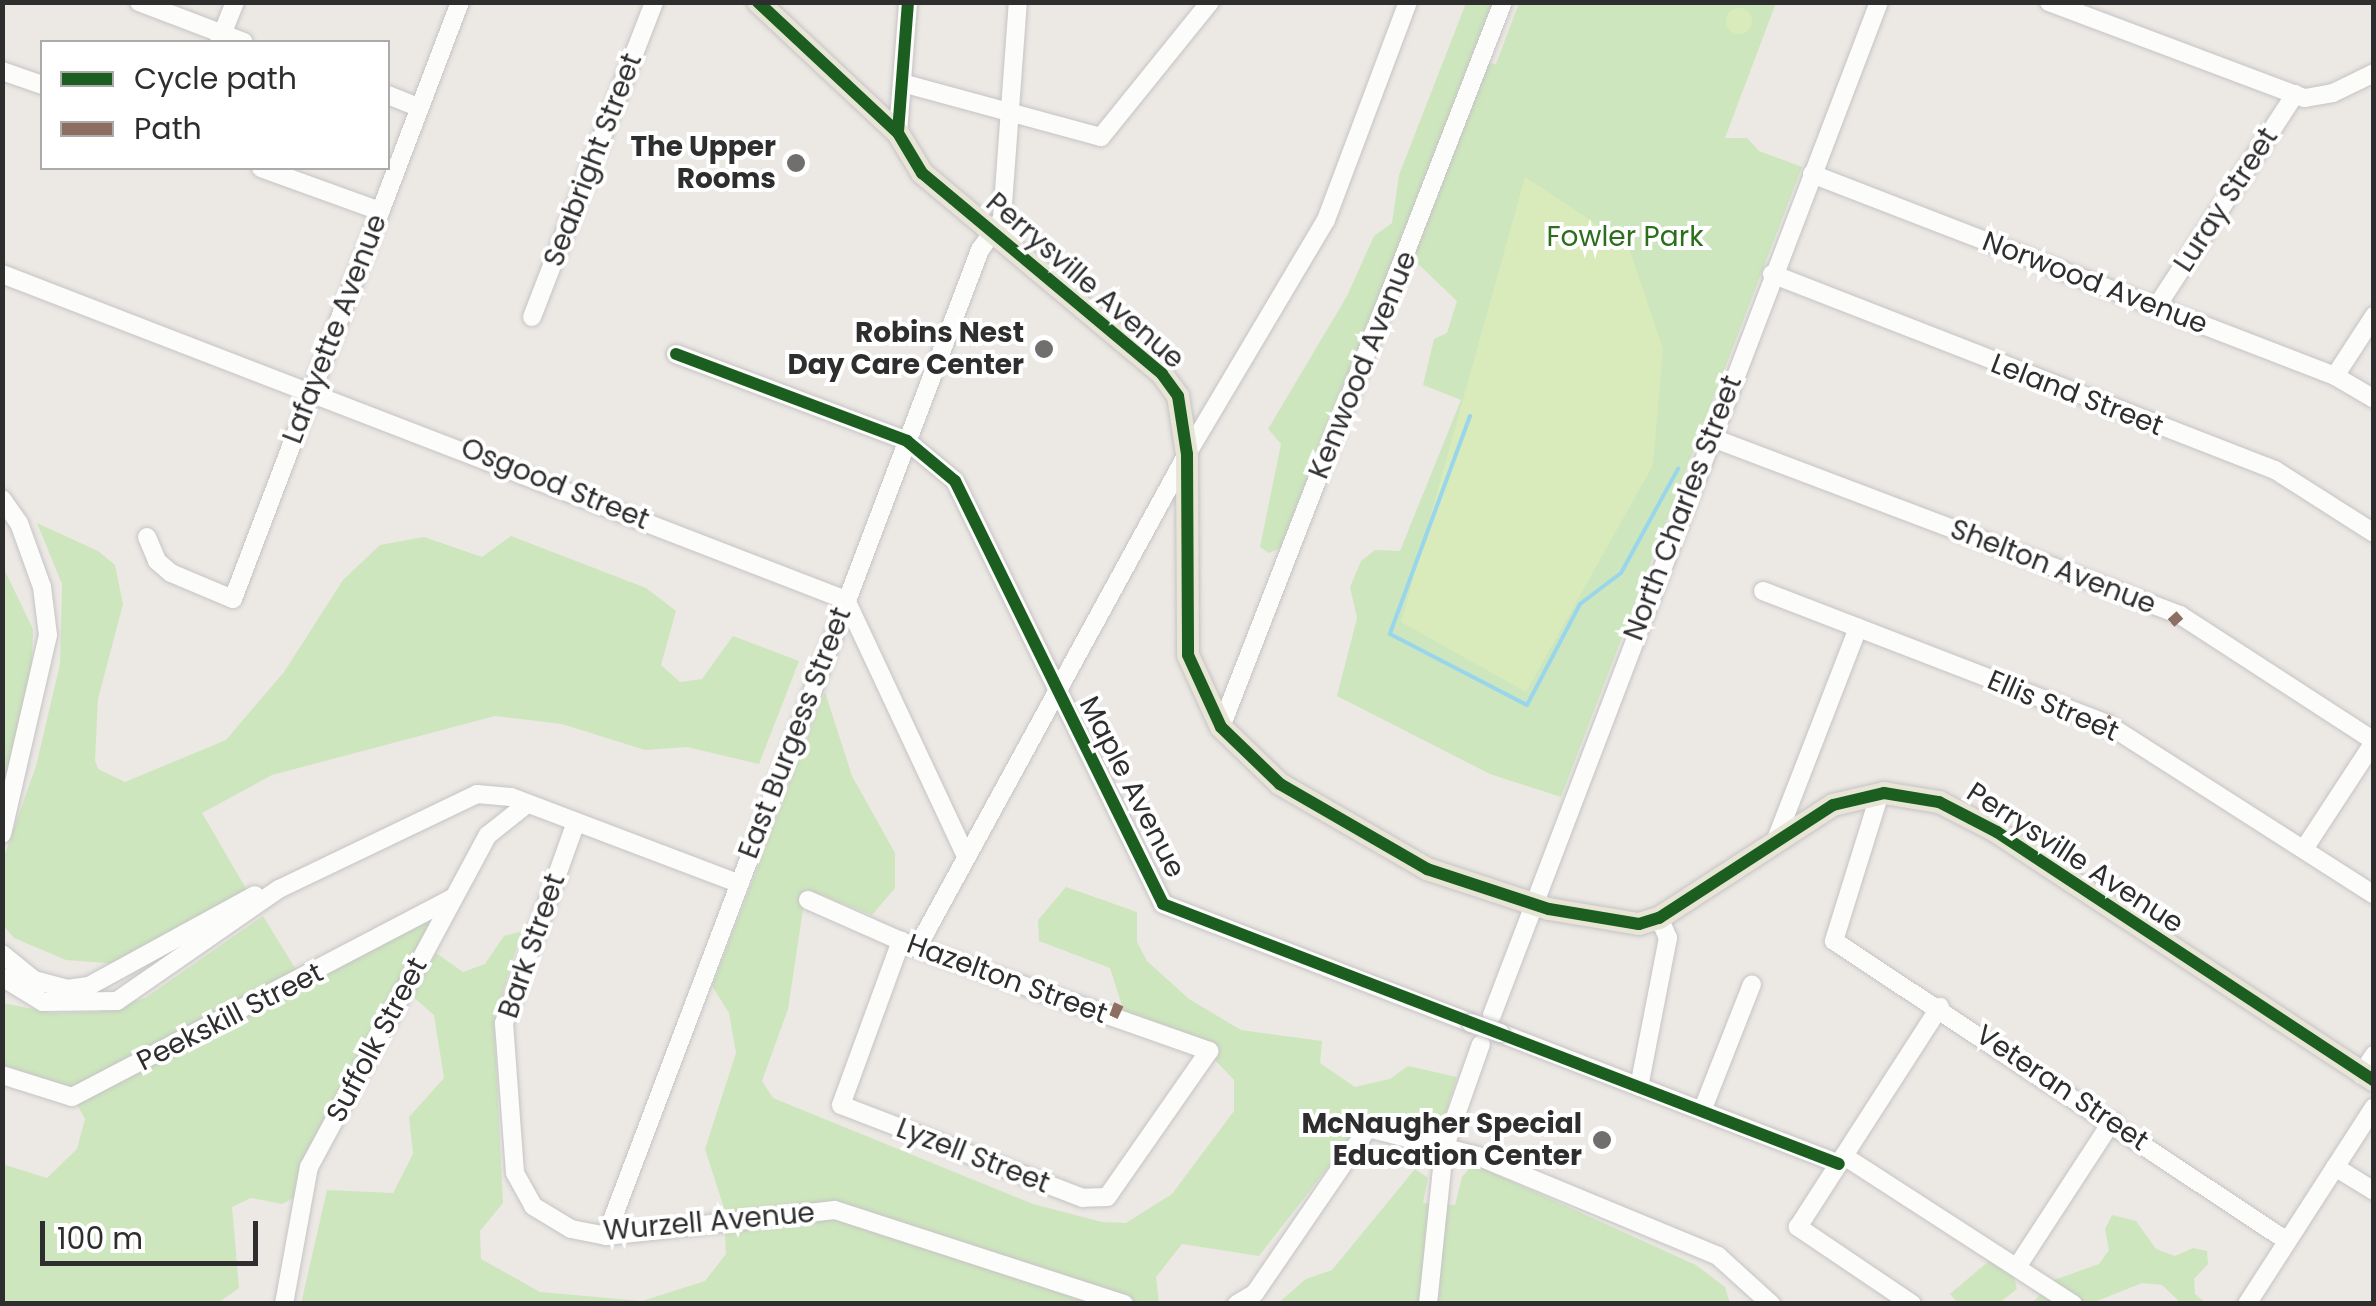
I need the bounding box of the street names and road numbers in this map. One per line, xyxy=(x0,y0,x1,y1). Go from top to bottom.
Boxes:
street label: Seabright Street xyxy=(537,49,649,271)
street label: Luray Street xyxy=(2167,122,2285,278)
street label: Perrysville Avenue xyxy=(979,186,1191,376)
street label: Lafayette Avenue xyxy=(276,210,394,448)
street label: Norwood Avenue xyxy=(1978,225,2212,341)
street label: Kenwood Avenue xyxy=(1302,246,1424,484)
street label: Leland Street xyxy=(1986,347,2168,443)
street label: North Charles Street xyxy=(1617,371,1749,645)
street label: Osgood Street xyxy=(456,431,654,537)
street label: Shelton Avenue xyxy=(1946,512,2160,622)
street label: East Burgess Street xyxy=(732,603,858,863)
street label: Ellis Street xyxy=(1982,663,2124,749)
street label: Maple Avenue xyxy=(1072,691,1192,883)
street label: Perrysville Avenue xyxy=(1961,776,2189,940)
street label: Bark Street xyxy=(492,869,572,1023)
street label: Hazelton Street xyxy=(902,927,1112,1031)
street label: Suffolk Street xyxy=(320,952,434,1128)
street label: Peekskill Street xyxy=(131,956,329,1078)
street label: Veteran Street xyxy=(1969,1018,2155,1158)
street label: Lyzell Street xyxy=(892,1111,1054,1201)
street label: Wurzell Avenue xyxy=(602,1196,816,1248)

